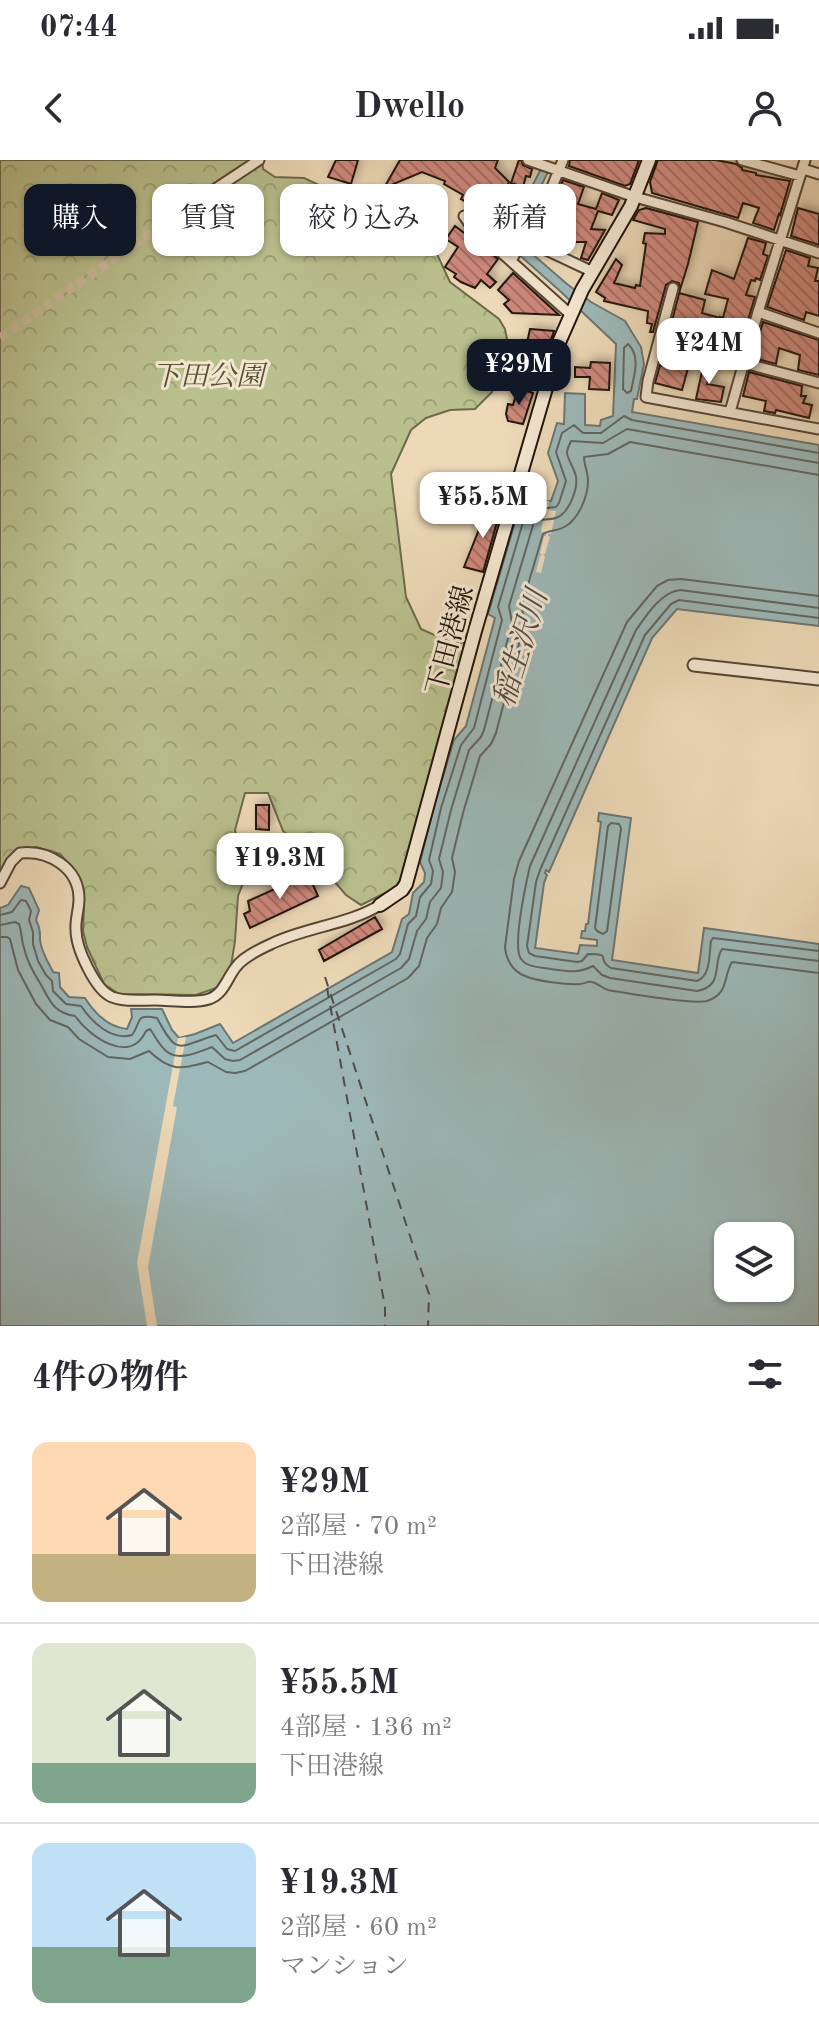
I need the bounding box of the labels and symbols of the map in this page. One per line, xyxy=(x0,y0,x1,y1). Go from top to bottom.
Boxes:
pin: ¥24M xyxy=(662,318,756,386)
pin: ¥29M xyxy=(472,339,566,407)
park label: 下田公園 xyxy=(152,361,268,392)
pin: ¥55.5M xyxy=(418,472,548,540)
street label: 下田港線 xyxy=(421,582,480,698)
water label: 稲生沢川 xyxy=(487,583,555,710)
pin: ¥19.3M xyxy=(215,833,345,901)

